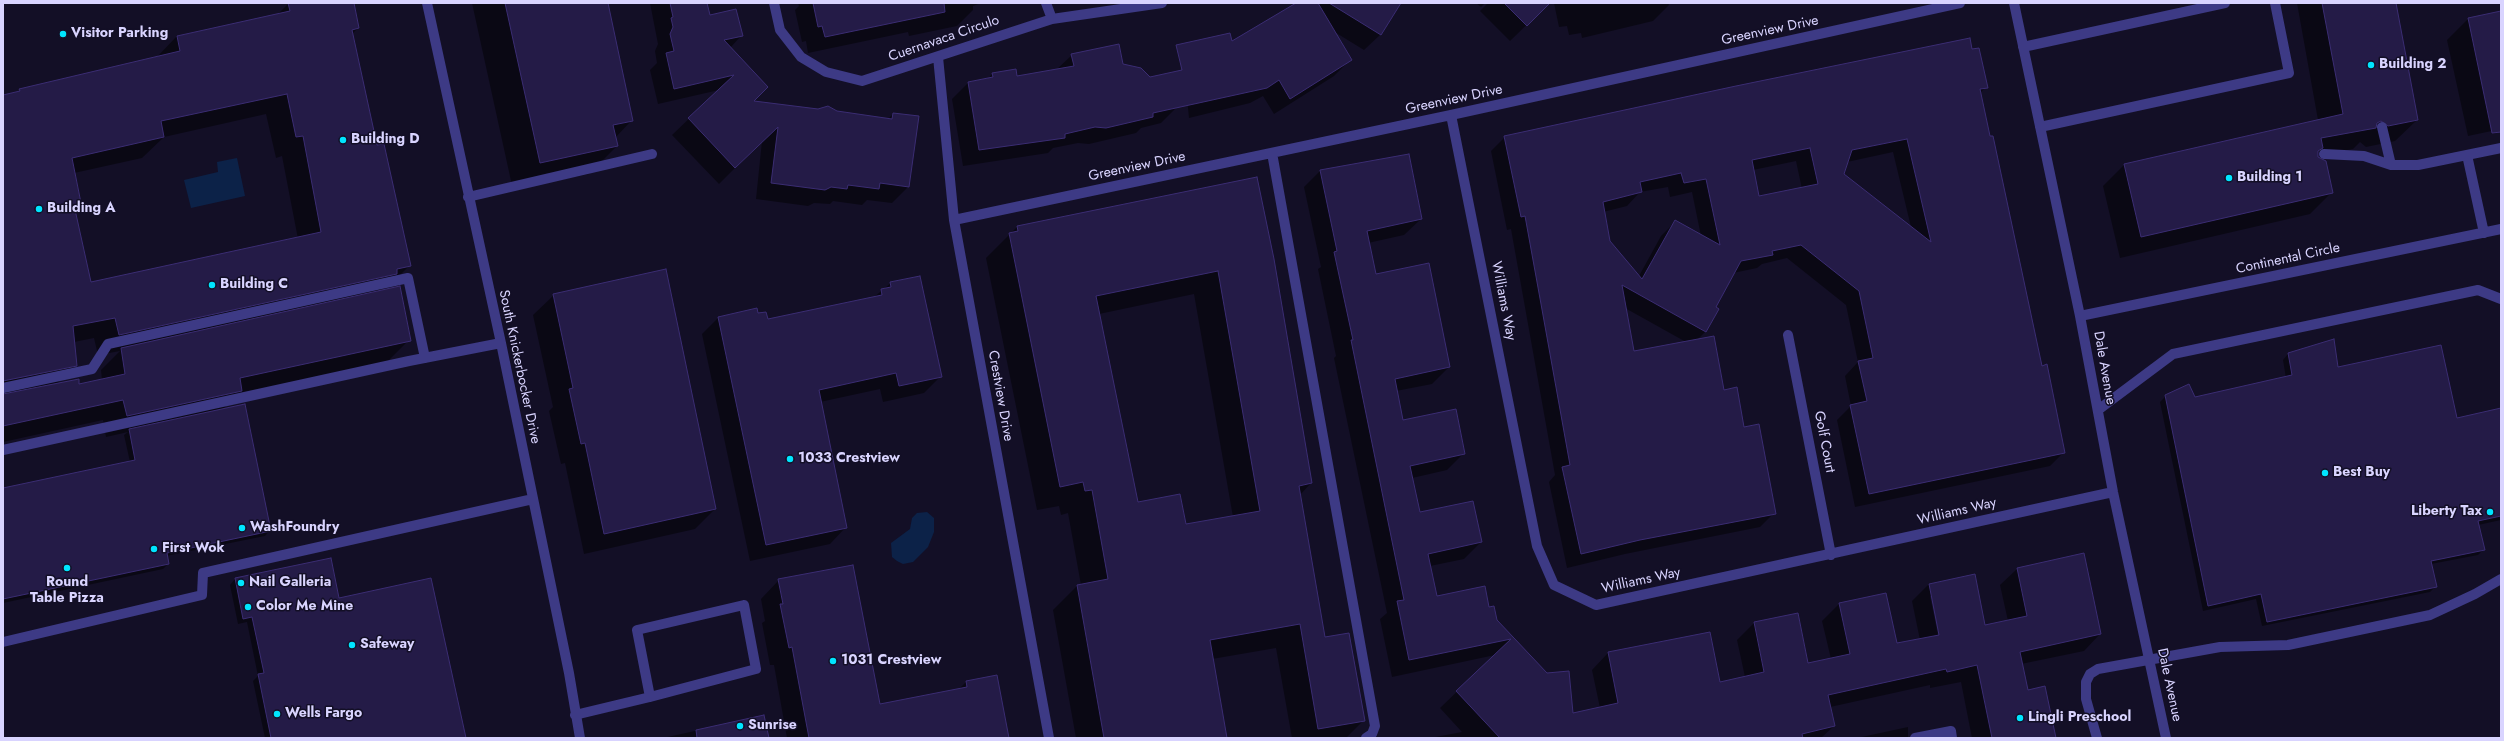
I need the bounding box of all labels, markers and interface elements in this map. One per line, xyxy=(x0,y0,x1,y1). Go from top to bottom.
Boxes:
street label: Cuernavaca Circulo xyxy=(886,12,1002,66)
street label: Greenview Drive xyxy=(1720,13,1820,49)
place label: Visitor Parking xyxy=(71,26,168,42)
marker: Visitor Parking xyxy=(58,29,68,39)
place label: Building 2 xyxy=(2379,57,2446,73)
marker: Building 2 xyxy=(2366,60,2376,70)
street label: Greenview Drive xyxy=(1404,82,1504,118)
place label: Building D xyxy=(351,132,420,148)
marker: Building D xyxy=(338,135,348,145)
street label: Greenview Drive xyxy=(1087,149,1187,185)
place label: Building 1 xyxy=(2237,170,2302,186)
marker: Building 1 xyxy=(2224,173,2234,183)
place label: Building A xyxy=(47,201,116,217)
marker: Building A xyxy=(34,204,44,214)
street label: Continental Circle xyxy=(2234,240,2342,278)
street label: Williams Way xyxy=(1487,260,1519,342)
place label: Building C xyxy=(220,277,288,293)
marker: Building C xyxy=(207,280,217,290)
street label: South Knickerbocker Drive xyxy=(494,289,544,445)
street label: Dale Avenue xyxy=(2089,330,2119,406)
street label: Crestview Drive xyxy=(984,349,1016,443)
street label: Golf Court xyxy=(1810,410,1838,474)
place label: 1033 Crestview xyxy=(798,451,900,467)
marker: 1033 Crestview xyxy=(785,454,795,464)
place label: Best Buy xyxy=(2333,465,2390,481)
marker: Best Buy xyxy=(2320,468,2330,478)
street label: Williams Way xyxy=(1916,495,1998,529)
place label: Liberty Tax xyxy=(2411,504,2482,520)
marker: Liberty Tax xyxy=(2485,507,2495,517)
place label: WashFoundry xyxy=(250,520,339,536)
marker: WashFoundry xyxy=(237,523,247,533)
place label: First Wok xyxy=(162,541,225,557)
marker: First Wok xyxy=(149,544,159,554)
marker: Round Table Pizza xyxy=(62,563,72,573)
street label: Williams Way xyxy=(1600,564,1682,598)
place label: Round Table Pizza xyxy=(30,575,104,608)
place label: Nail Galleria xyxy=(249,575,331,591)
marker: Nail Galleria xyxy=(236,578,246,588)
place label: Color Me Mine xyxy=(256,599,353,615)
marker: Color Me Mine xyxy=(243,602,253,612)
place label: Safeway xyxy=(360,637,414,653)
marker: Safeway xyxy=(347,640,357,650)
street label: Dale Avenue xyxy=(2153,647,2185,723)
place label: 1031 Crestview xyxy=(841,653,941,669)
marker: 1031 Crestview xyxy=(828,656,838,666)
place label: Wells Fargo xyxy=(285,706,362,722)
marker: Wells Fargo xyxy=(272,709,282,719)
place label: Lingli Preschool xyxy=(2028,710,2131,726)
marker: Lingli Preschool xyxy=(2015,713,2025,723)
place label: Sunrise xyxy=(748,718,797,734)
marker: Sunrise xyxy=(735,721,745,731)

